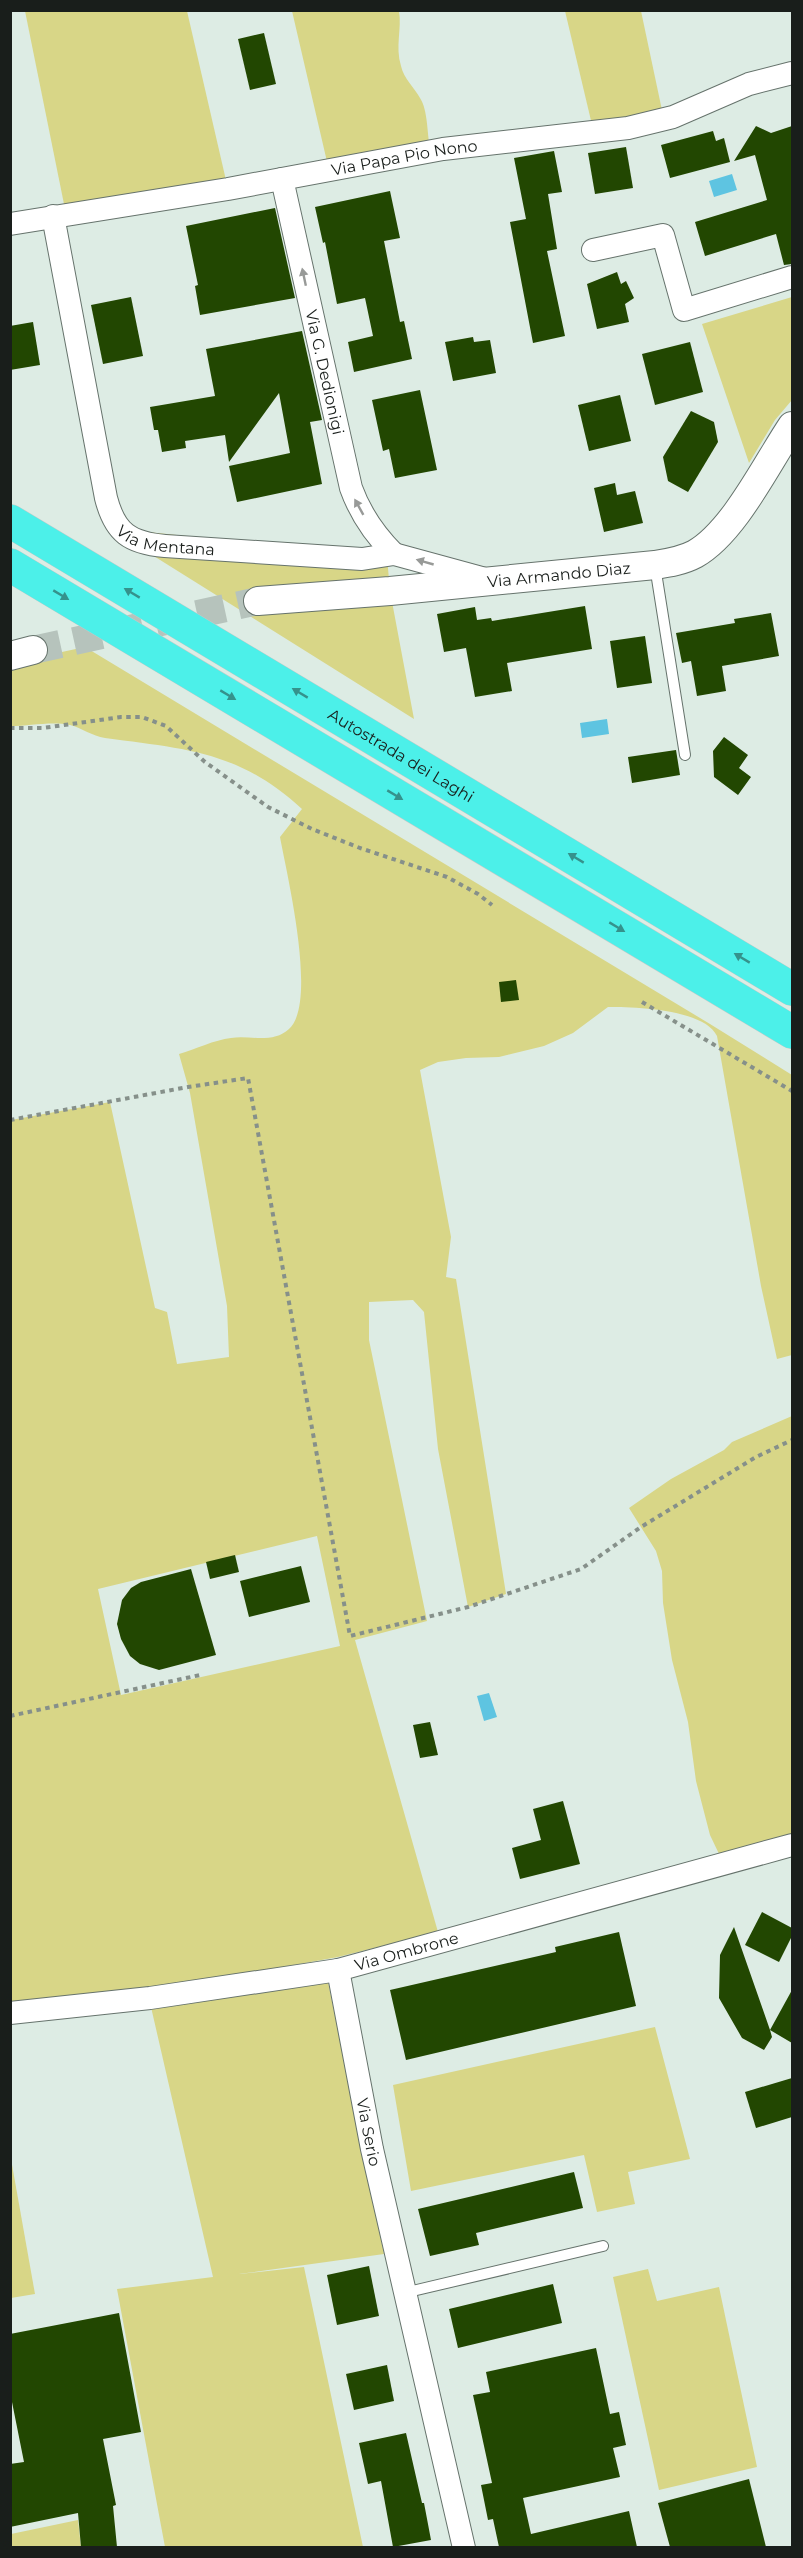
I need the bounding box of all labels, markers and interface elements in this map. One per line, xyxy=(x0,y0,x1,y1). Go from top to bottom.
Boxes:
street label: Via Papa Pio Nono xyxy=(330,136,478,179)
one-way arrow xyxy=(299,267,308,286)
street label: Via G. Dedionigi xyxy=(302,308,348,437)
one-way arrow xyxy=(354,498,364,515)
street label: Via Mentana xyxy=(113,521,215,559)
one-way arrow xyxy=(416,557,434,567)
street label: Via Armando Diaz xyxy=(486,558,631,591)
one-way arrow xyxy=(124,588,140,599)
one-way arrow xyxy=(53,589,69,600)
one-way arrow xyxy=(292,688,308,699)
one-way arrow xyxy=(220,690,236,701)
street label: Autostrada dei Laghi xyxy=(325,704,478,806)
one-way arrow xyxy=(387,790,403,801)
one-way arrow xyxy=(568,852,584,863)
one-way arrow xyxy=(609,921,625,932)
one-way arrow xyxy=(734,953,751,964)
street label: Via Ombrone xyxy=(353,1928,461,1974)
street label: Via Serio xyxy=(353,2096,385,2168)

